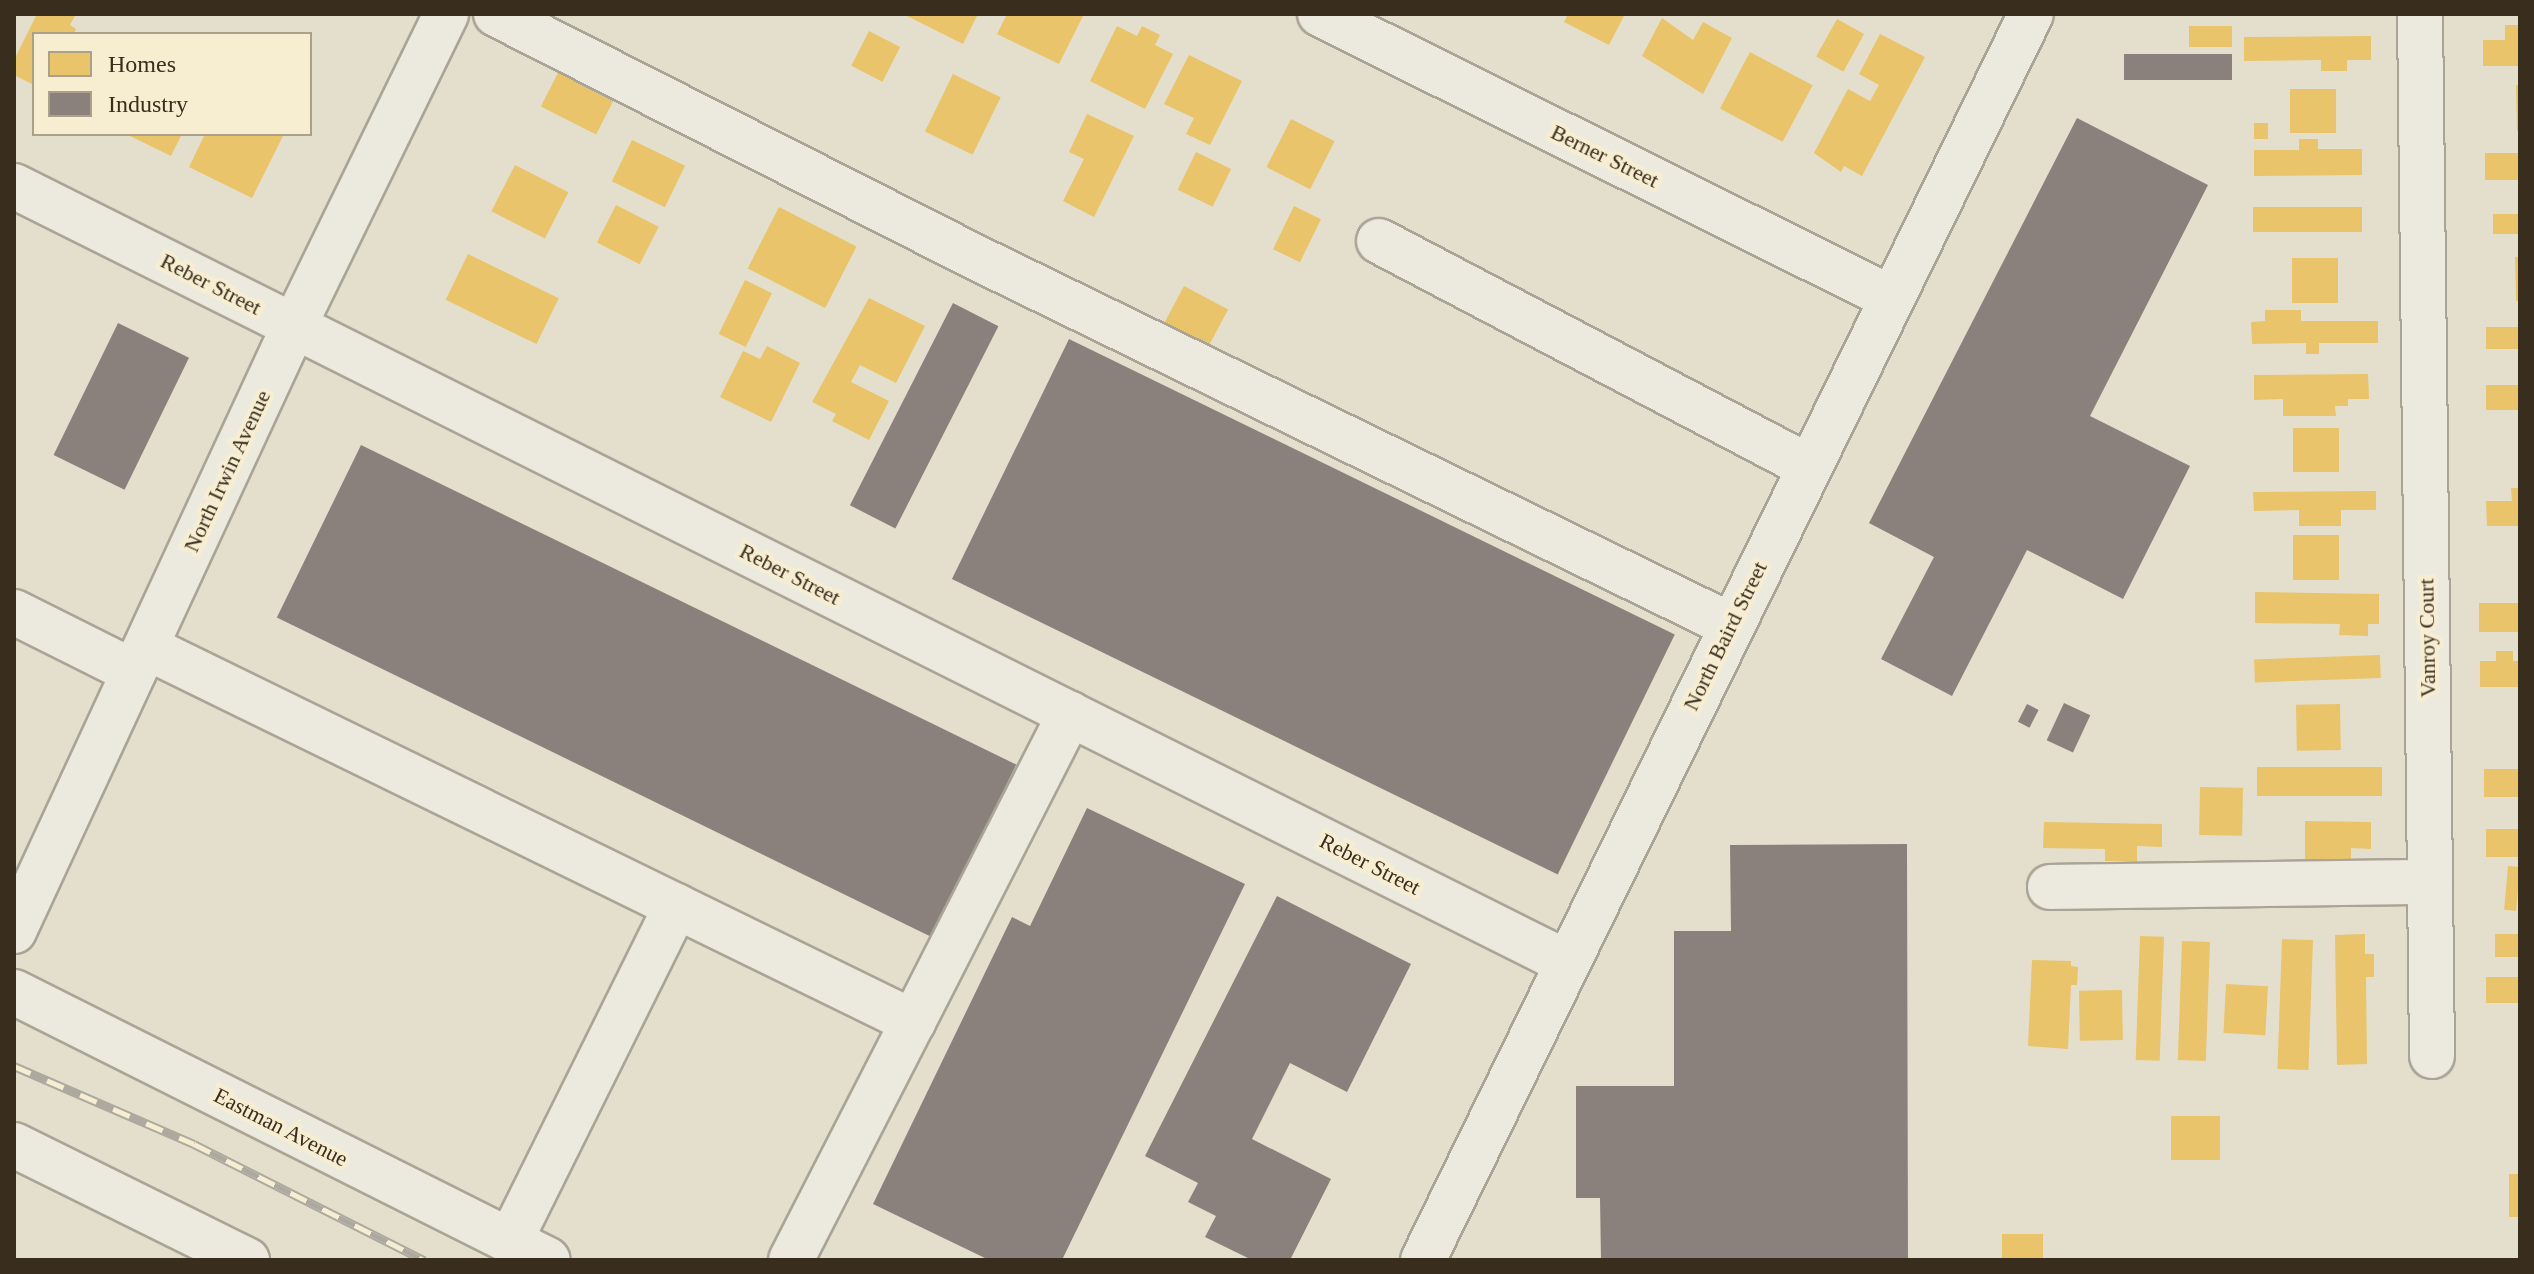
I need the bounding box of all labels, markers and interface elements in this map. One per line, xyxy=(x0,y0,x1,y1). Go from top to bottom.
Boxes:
legend xyxy=(32,32,312,136)
text: Homes xyxy=(108,51,176,77)
text: Industry xyxy=(108,91,188,117)
street label: Berner Street xyxy=(1547,119,1663,193)
street label: Reber Street xyxy=(156,247,266,321)
street label: North Irwin Avenue xyxy=(178,385,276,557)
street label: Reber Street xyxy=(735,537,845,611)
street label: North Baird Street xyxy=(1678,557,1772,715)
street label: Vanroy Court xyxy=(2413,578,2441,698)
street label: Reber Street xyxy=(1315,827,1425,901)
street label: Eastman Avenue xyxy=(209,1082,353,1172)

